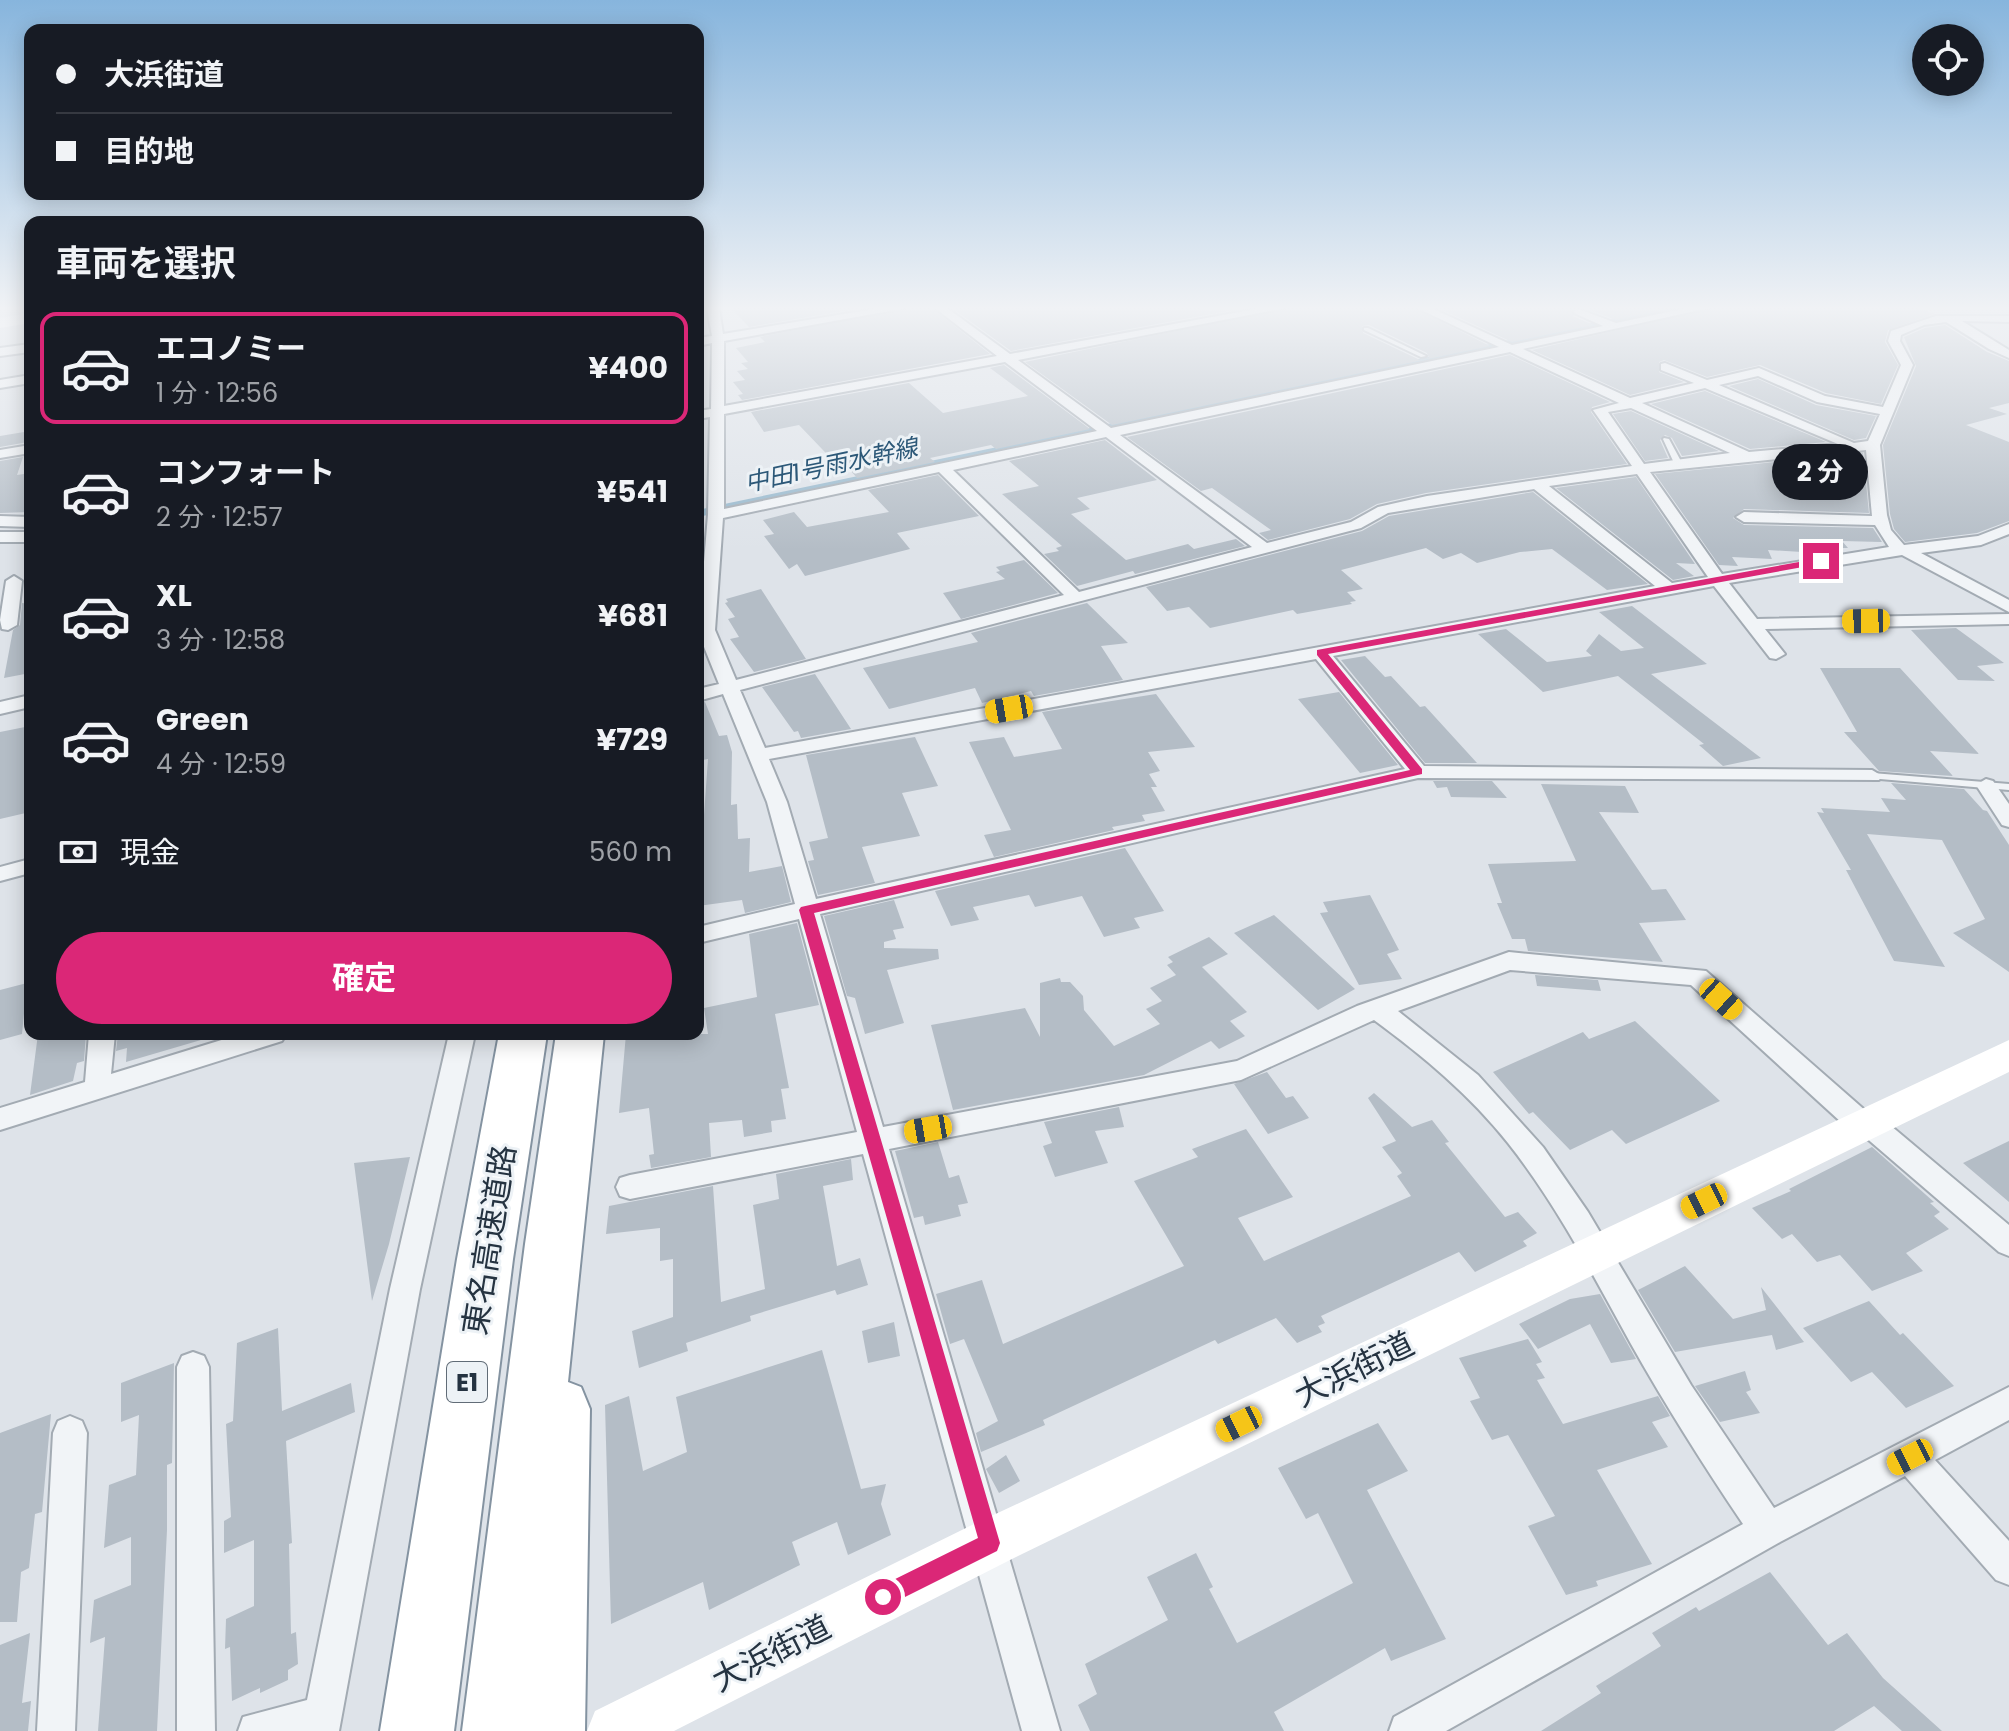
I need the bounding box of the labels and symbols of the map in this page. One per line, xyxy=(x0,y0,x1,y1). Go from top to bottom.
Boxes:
water label: 中田1号雨水幹線 xyxy=(742,430,923,499)
callout: 2 分 xyxy=(1773,445,1869,501)
route end xyxy=(1803,543,1839,579)
car xyxy=(1842,609,1890,633)
car xyxy=(983,693,1035,725)
car xyxy=(1695,974,1747,1024)
car xyxy=(902,1113,954,1145)
street label: 東名高速道路 xyxy=(452,1142,526,1338)
car xyxy=(1677,1180,1731,1222)
street label: 大浜街道 xyxy=(1287,1321,1421,1417)
road number: E1 xyxy=(447,1362,487,1402)
car xyxy=(1212,1403,1266,1445)
car xyxy=(1883,1435,1937,1479)
route start xyxy=(865,1579,901,1615)
street label: 大浜街道 xyxy=(704,1604,838,1702)

